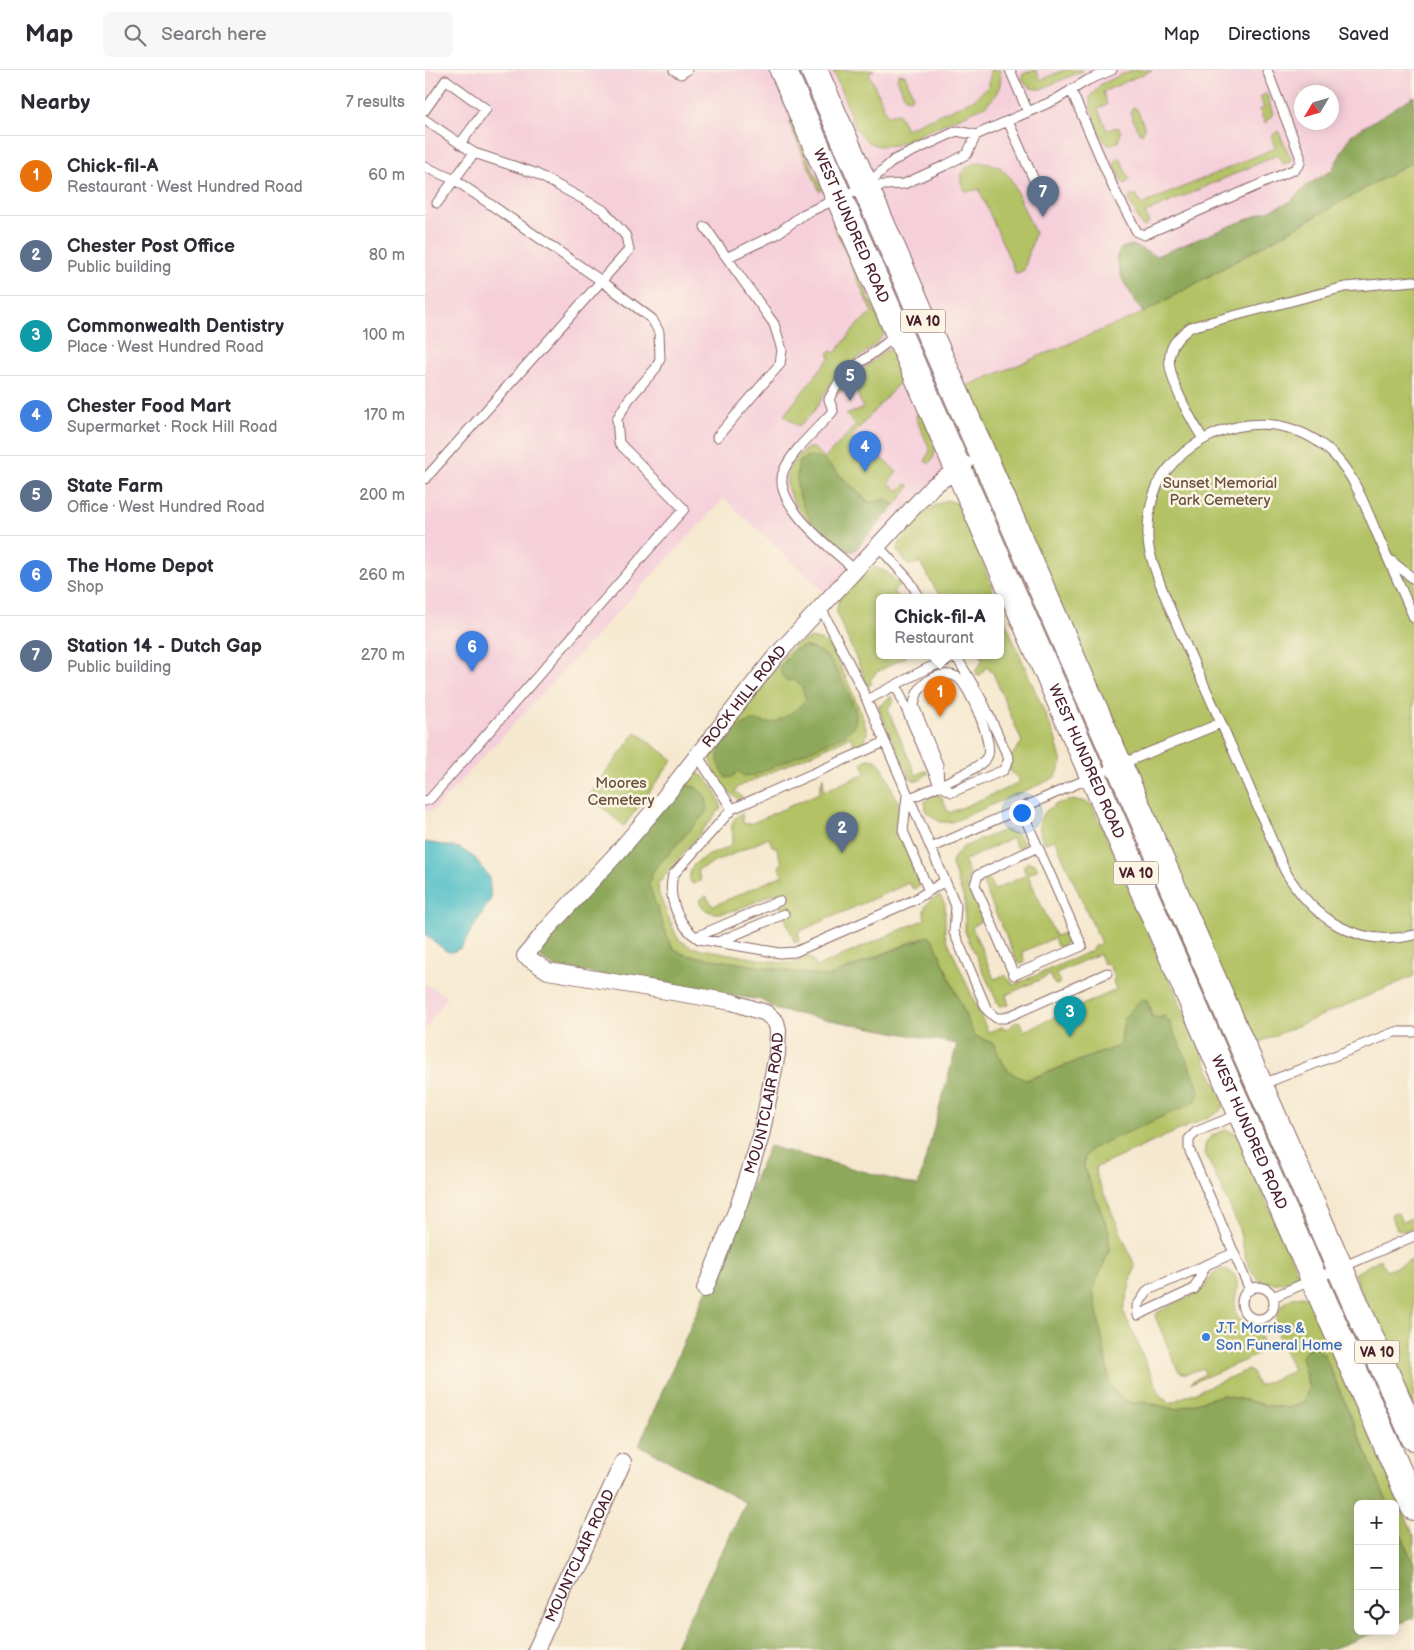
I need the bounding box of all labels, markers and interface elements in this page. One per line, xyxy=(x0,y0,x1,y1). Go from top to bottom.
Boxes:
search box xyxy=(103,12,453,57)
text: Map xyxy=(25,20,73,49)
icon: search xyxy=(121,21,149,49)
text: Search here xyxy=(161,23,267,46)
text: Map xyxy=(1164,24,1200,45)
text: Directions xyxy=(1228,24,1310,45)
text: Saved xyxy=(1338,24,1389,45)
north arrow xyxy=(1294,85,1339,130)
text: Nearby xyxy=(20,90,90,115)
text: 7 results xyxy=(346,93,405,112)
street label: WEST HUNDRED ROAD xyxy=(809,145,894,306)
text: Chick-fil-A xyxy=(67,155,158,178)
text: 1 xyxy=(33,166,39,185)
text: 60 m xyxy=(368,166,405,185)
pin: 7 xyxy=(1027,176,1059,217)
text: Restaurant · West Hundred Road xyxy=(67,178,303,197)
text: Chester Post Office xyxy=(67,235,235,258)
text: 2 xyxy=(31,246,41,265)
text: 80 m xyxy=(369,246,405,265)
text: Public building xyxy=(67,258,171,277)
road number: VA 10 xyxy=(901,310,945,332)
text: Commonwealth Dentistry xyxy=(67,315,284,338)
text: 3 xyxy=(31,326,41,345)
text: 100 m xyxy=(362,326,405,345)
text: Place · West Hundred Road xyxy=(67,338,264,357)
pin: 5 xyxy=(834,360,866,401)
text: Chester Food Mart xyxy=(67,395,231,418)
text: 4 xyxy=(31,406,41,425)
text: 170 m xyxy=(364,406,405,425)
text: Supermarket · Rock Hill Road xyxy=(67,418,277,437)
pin: 4 xyxy=(849,431,881,472)
park label: Sunset Memorial Park Cemetery xyxy=(1163,474,1277,510)
text: State Farm xyxy=(67,475,163,498)
text: 5 xyxy=(31,486,41,505)
text: 200 m xyxy=(359,486,405,505)
text: Office · West Hundred Road xyxy=(67,498,265,517)
text: The Home Depot xyxy=(67,555,214,578)
text: 6 xyxy=(31,566,41,585)
text: 260 m xyxy=(359,566,405,585)
text: Shop xyxy=(67,578,104,597)
popup xyxy=(876,594,1004,659)
text: Chick-fil-A xyxy=(894,606,986,629)
text: Restaurant xyxy=(894,629,974,648)
pin: 6 xyxy=(456,631,488,672)
text: Station 14 - Dutch Gap xyxy=(67,635,262,658)
street label: ROCK HILL ROAD xyxy=(698,641,790,751)
text: 7 xyxy=(32,646,40,665)
text: 270 m xyxy=(361,646,405,665)
text: Public building xyxy=(67,658,171,677)
pin: 1 xyxy=(924,676,956,717)
street label: WEST HUNDRED ROAD xyxy=(1044,681,1129,842)
park label: Moores Cemetery xyxy=(588,774,655,810)
your location xyxy=(1009,800,1035,826)
pin: 2 xyxy=(826,812,858,853)
road number: VA 10 xyxy=(1113,861,1159,884)
pin: 3 xyxy=(1054,996,1086,1037)
street label: MOUNTCLAIR ROAD xyxy=(740,1032,787,1176)
street label: WEST HUNDRED ROAD xyxy=(1207,1052,1292,1212)
place label: J.T. Morriss & Son Funeral Home xyxy=(1216,1319,1342,1355)
marker: J.T. Morriss & Son Funeral Home xyxy=(1200,1331,1212,1343)
road number: VA 10 xyxy=(1355,1340,1399,1364)
street label: MOUNTCLAIR ROAD xyxy=(541,1486,619,1625)
map controls xyxy=(1354,1500,1399,1635)
button: + xyxy=(1354,1500,1399,1545)
button: − xyxy=(1354,1545,1399,1590)
button: locate xyxy=(1354,1590,1399,1635)

